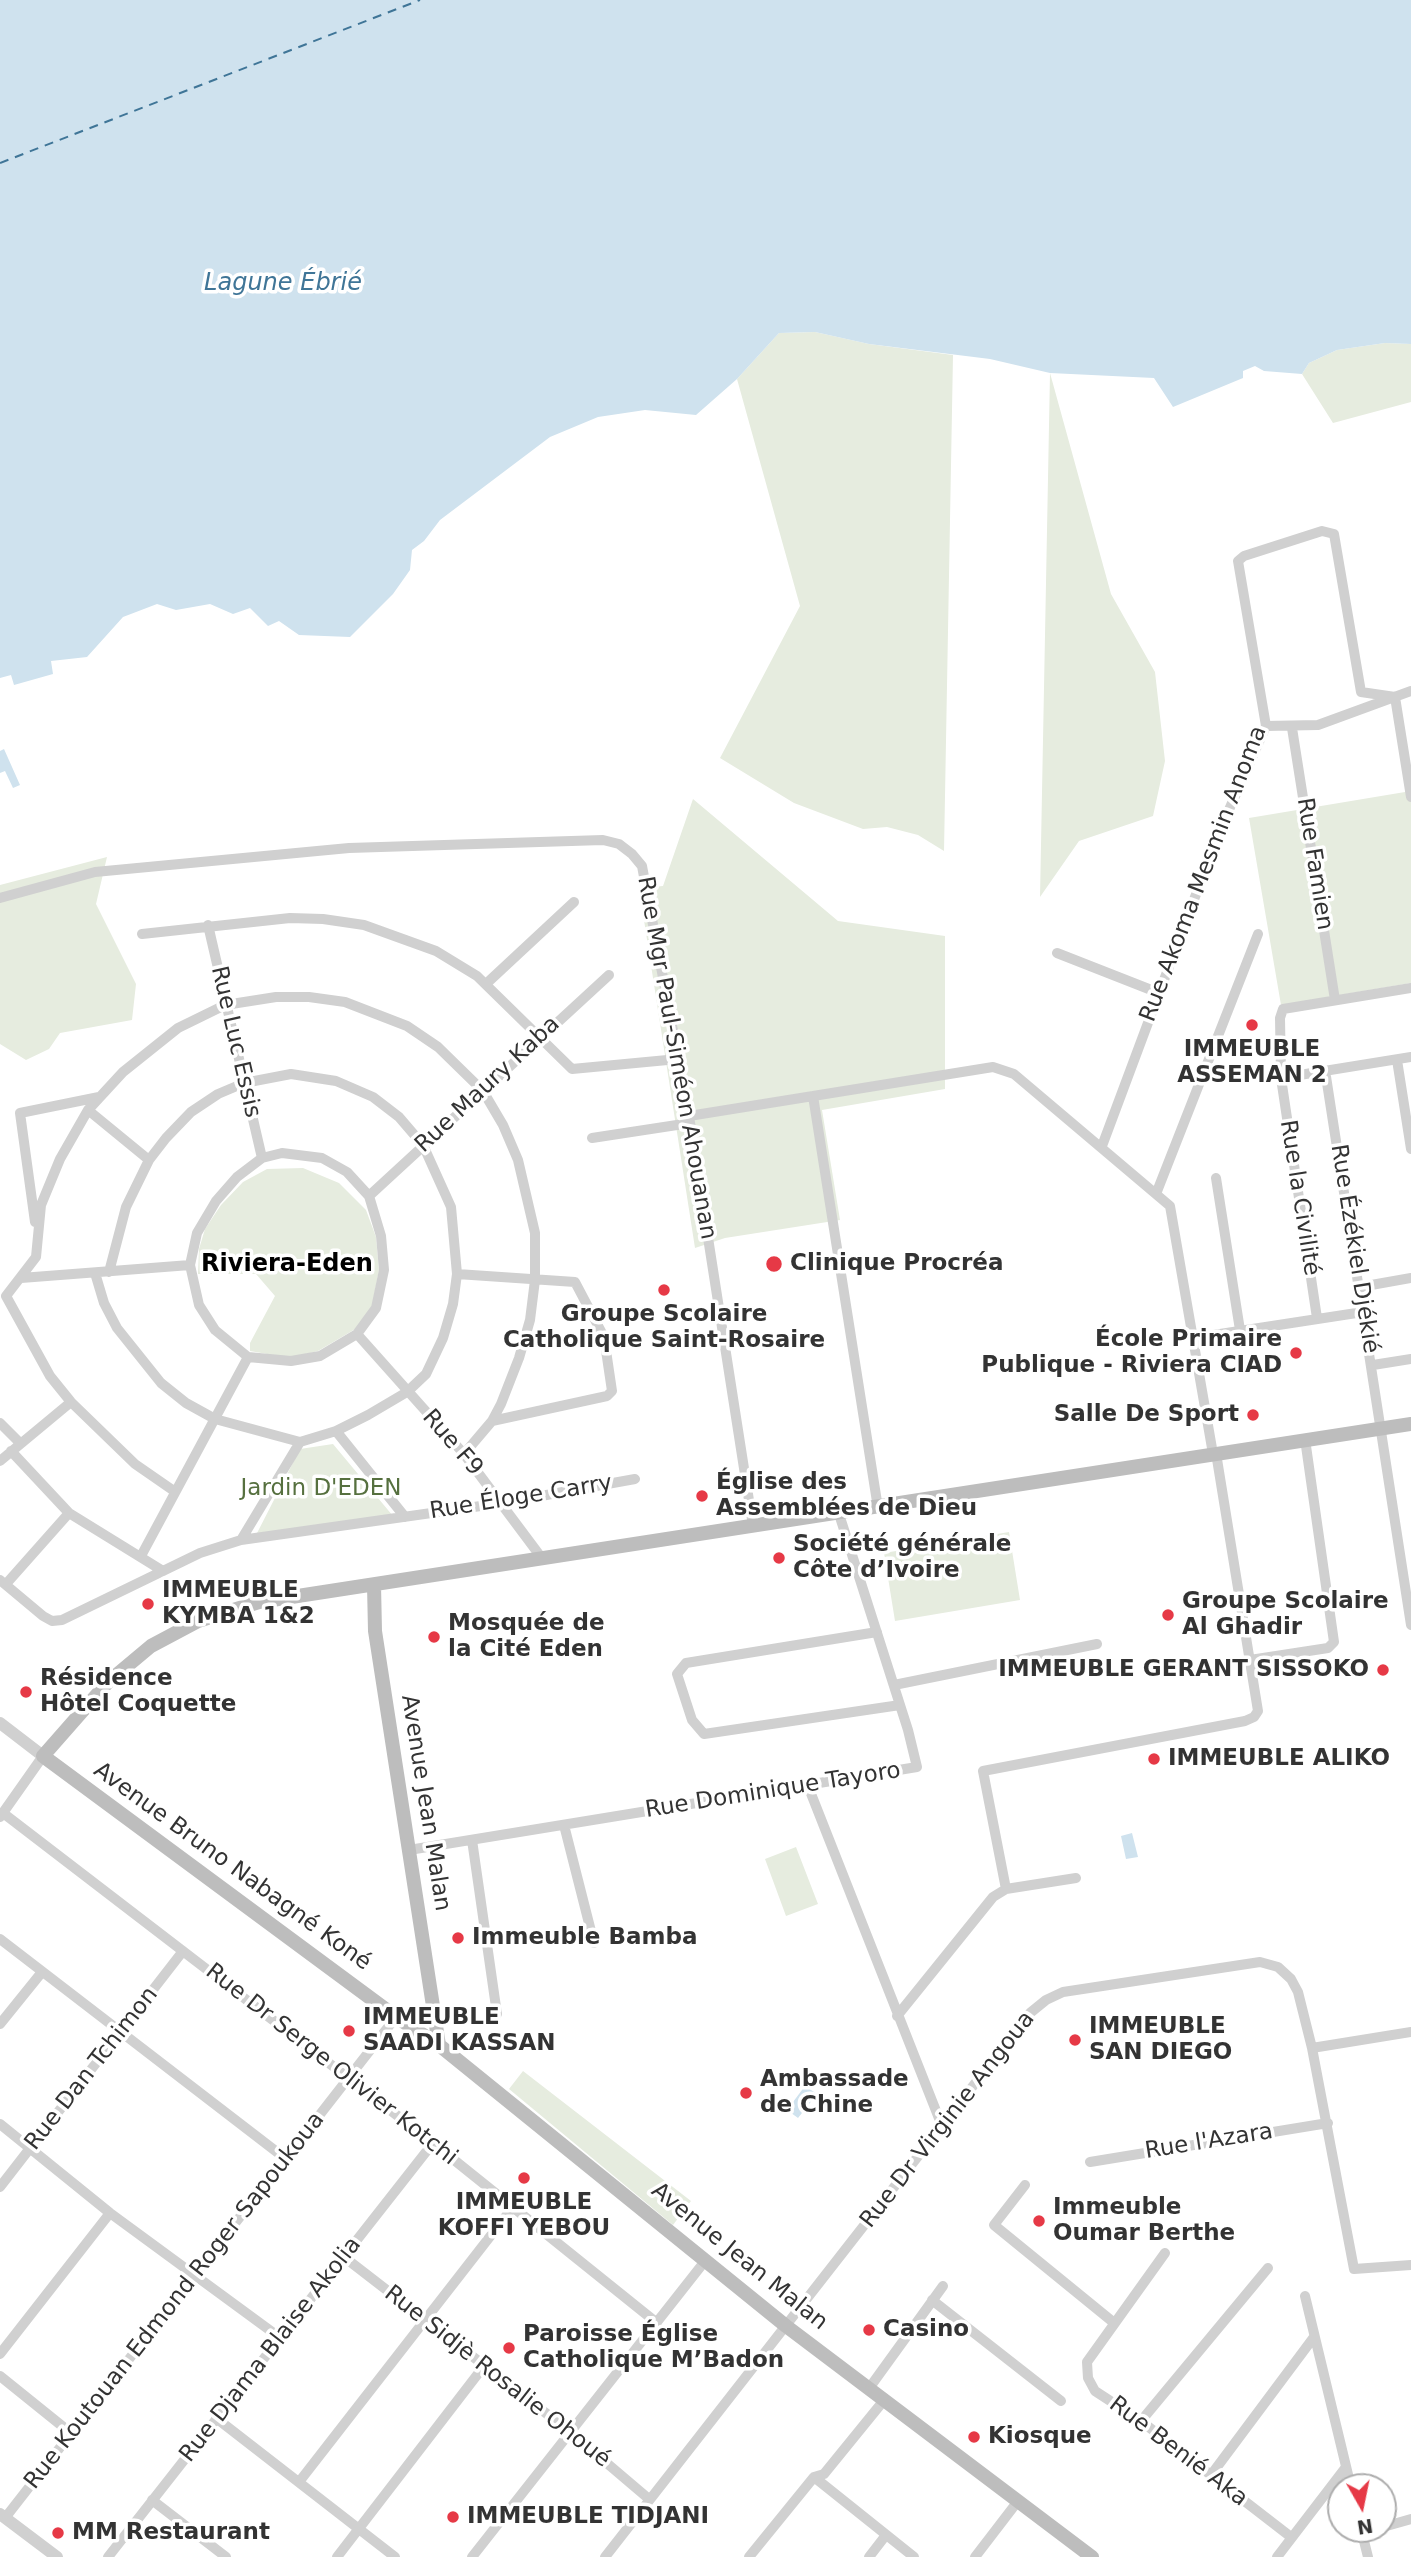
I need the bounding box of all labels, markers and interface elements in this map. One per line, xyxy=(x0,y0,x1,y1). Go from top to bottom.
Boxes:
water label: Lagune Ébrié xyxy=(204,270,362,298)
street label: Rue Akoma Mesmin Anoma xyxy=(1135,722,1273,1026)
street label: Rue Famien xyxy=(1290,796,1338,932)
street label: Rue Mgr Paul-Siméon Ahouanan xyxy=(630,874,722,1242)
street label: Rue Luc Essis xyxy=(204,963,266,1121)
street label: Rue Maury Kaba xyxy=(410,1011,566,1159)
marker: IMMEUBLE ASSEMAN 2 xyxy=(1244,1017,1260,1033)
place label: IMMEUBLE ASSEMAN 2 xyxy=(1177,1036,1327,1090)
street label: Rue la Civilité xyxy=(1273,1118,1325,1278)
street label: Rue Ézékiel Djékié xyxy=(1324,1142,1384,1356)
place label: Clinique Procréa xyxy=(790,1250,1003,1278)
district label: Riviera-Eden xyxy=(201,1251,373,1279)
marker: Clinique Procréa xyxy=(764,1254,784,1274)
marker: Groupe Scolaire Catholique Saint-Rosaire xyxy=(656,1282,672,1298)
place label: Groupe Scolaire Catholique Saint-Rosaire xyxy=(503,1301,825,1355)
place label: École Primaire Publique - Riviera CIAD xyxy=(981,1326,1282,1380)
marker: École Primaire Publique - Riviera CIAD xyxy=(1288,1345,1304,1361)
place label: Salle De Sport xyxy=(1054,1401,1239,1429)
street label: Rue F9 xyxy=(416,1404,488,1482)
marker: Salle De Sport xyxy=(1245,1407,1261,1423)
place label: Église des Assemblées de Dieu xyxy=(716,1469,977,1523)
street label: Rue Éloge Carry xyxy=(428,1470,614,1526)
park label: Jardin D'EDEN xyxy=(241,1475,401,1503)
marker: Église des Assemblées de Dieu xyxy=(694,1488,710,1504)
place label: Société générale Côte d’Ivoire xyxy=(793,1531,1011,1585)
marker: Société générale Côte d’Ivoire xyxy=(771,1550,787,1566)
place label: IMMEUBLE KYMBA 1&2 xyxy=(162,1577,315,1631)
place label: Groupe Scolaire Al Ghadir xyxy=(1182,1588,1389,1642)
marker: IMMEUBLE KYMBA 1&2 xyxy=(140,1596,156,1612)
marker: Groupe Scolaire Al Ghadir xyxy=(1160,1607,1176,1623)
place label: Mosquée de la Cité Eden xyxy=(448,1610,604,1664)
marker: Mosquée de la Cité Eden xyxy=(426,1629,442,1645)
place label: IMMEUBLE GERANT SISSOKO xyxy=(998,1656,1369,1684)
marker: IMMEUBLE GERANT SISSOKO xyxy=(1375,1662,1391,1678)
place label: Résidence Hôtel Coquette xyxy=(40,1665,236,1719)
marker: Résidence Hôtel Coquette xyxy=(18,1684,34,1700)
street label: Avenue Jean Malan xyxy=(394,1693,456,1913)
place label: IMMEUBLE ALIKO xyxy=(1168,1745,1390,1773)
marker: IMMEUBLE ALIKO xyxy=(1146,1751,1162,1767)
street label: Avenue Bruno Nabagné Koné xyxy=(88,1757,376,1977)
street label: Rue Dominique Tayoro xyxy=(643,1757,903,1825)
place label: Immeuble Bamba xyxy=(472,1924,697,1952)
marker: Immeuble Bamba xyxy=(450,1930,466,1946)
street label: Rue Dr Serge Olivier Kotchi xyxy=(200,1958,462,2172)
street label: Rue Dan Tchimon xyxy=(20,1982,164,2156)
place label: IMMEUBLE SAADI KASSAN xyxy=(363,2004,556,2058)
street label: Rue Dr Virginie Angoua xyxy=(855,2006,1041,2234)
place label: IMMEUBLE SAN DIEGO xyxy=(1089,2013,1232,2067)
marker: IMMEUBLE SAADI KASSAN xyxy=(341,2023,357,2039)
marker: IMMEUBLE SAN DIEGO xyxy=(1067,2032,1083,2048)
place label: Ambassade de Chine xyxy=(760,2066,909,2120)
marker: Ambassade de Chine xyxy=(738,2085,754,2101)
street label: Rue Koutouan Edmond Roger Sapoukoua xyxy=(19,2107,331,2495)
street label: Rue l'Azara xyxy=(1143,2118,1275,2166)
marker: IMMEUBLE KOFFI YEBOU xyxy=(516,2170,532,2186)
street label: Avenue Jean Malan xyxy=(645,2177,833,2337)
place label: IMMEUBLE KOFFI YEBOU xyxy=(438,2189,610,2243)
place label: Immeuble Oumar Berthe xyxy=(1053,2194,1235,2248)
marker: Immeuble Oumar Berthe xyxy=(1031,2213,1047,2229)
street label: Rue Djama Blaise Akolia xyxy=(174,2232,368,2468)
street label: Rue Sidjè Rosalie Ohoué xyxy=(378,2280,616,2474)
place label: Casino xyxy=(883,2316,969,2344)
place label: Paroisse Église Catholique M’Badon xyxy=(523,2321,784,2375)
marker: Casino xyxy=(861,2322,877,2338)
marker: Paroisse Église Catholique M’Badon xyxy=(501,2340,517,2356)
street label: Rue Benié Aka xyxy=(1103,2391,1253,2513)
place label: Kiosque xyxy=(988,2423,1092,2451)
marker: Kiosque xyxy=(966,2429,982,2445)
north arrow xyxy=(1327,2473,1397,2543)
place label: IMMEUBLE TIDJANI xyxy=(467,2503,709,2531)
marker: IMMEUBLE TIDJANI xyxy=(445,2509,461,2525)
text: N xyxy=(1355,2515,1375,2539)
place label: MM Restaurant xyxy=(72,2519,270,2547)
marker: MM Restaurant xyxy=(50,2525,66,2541)

